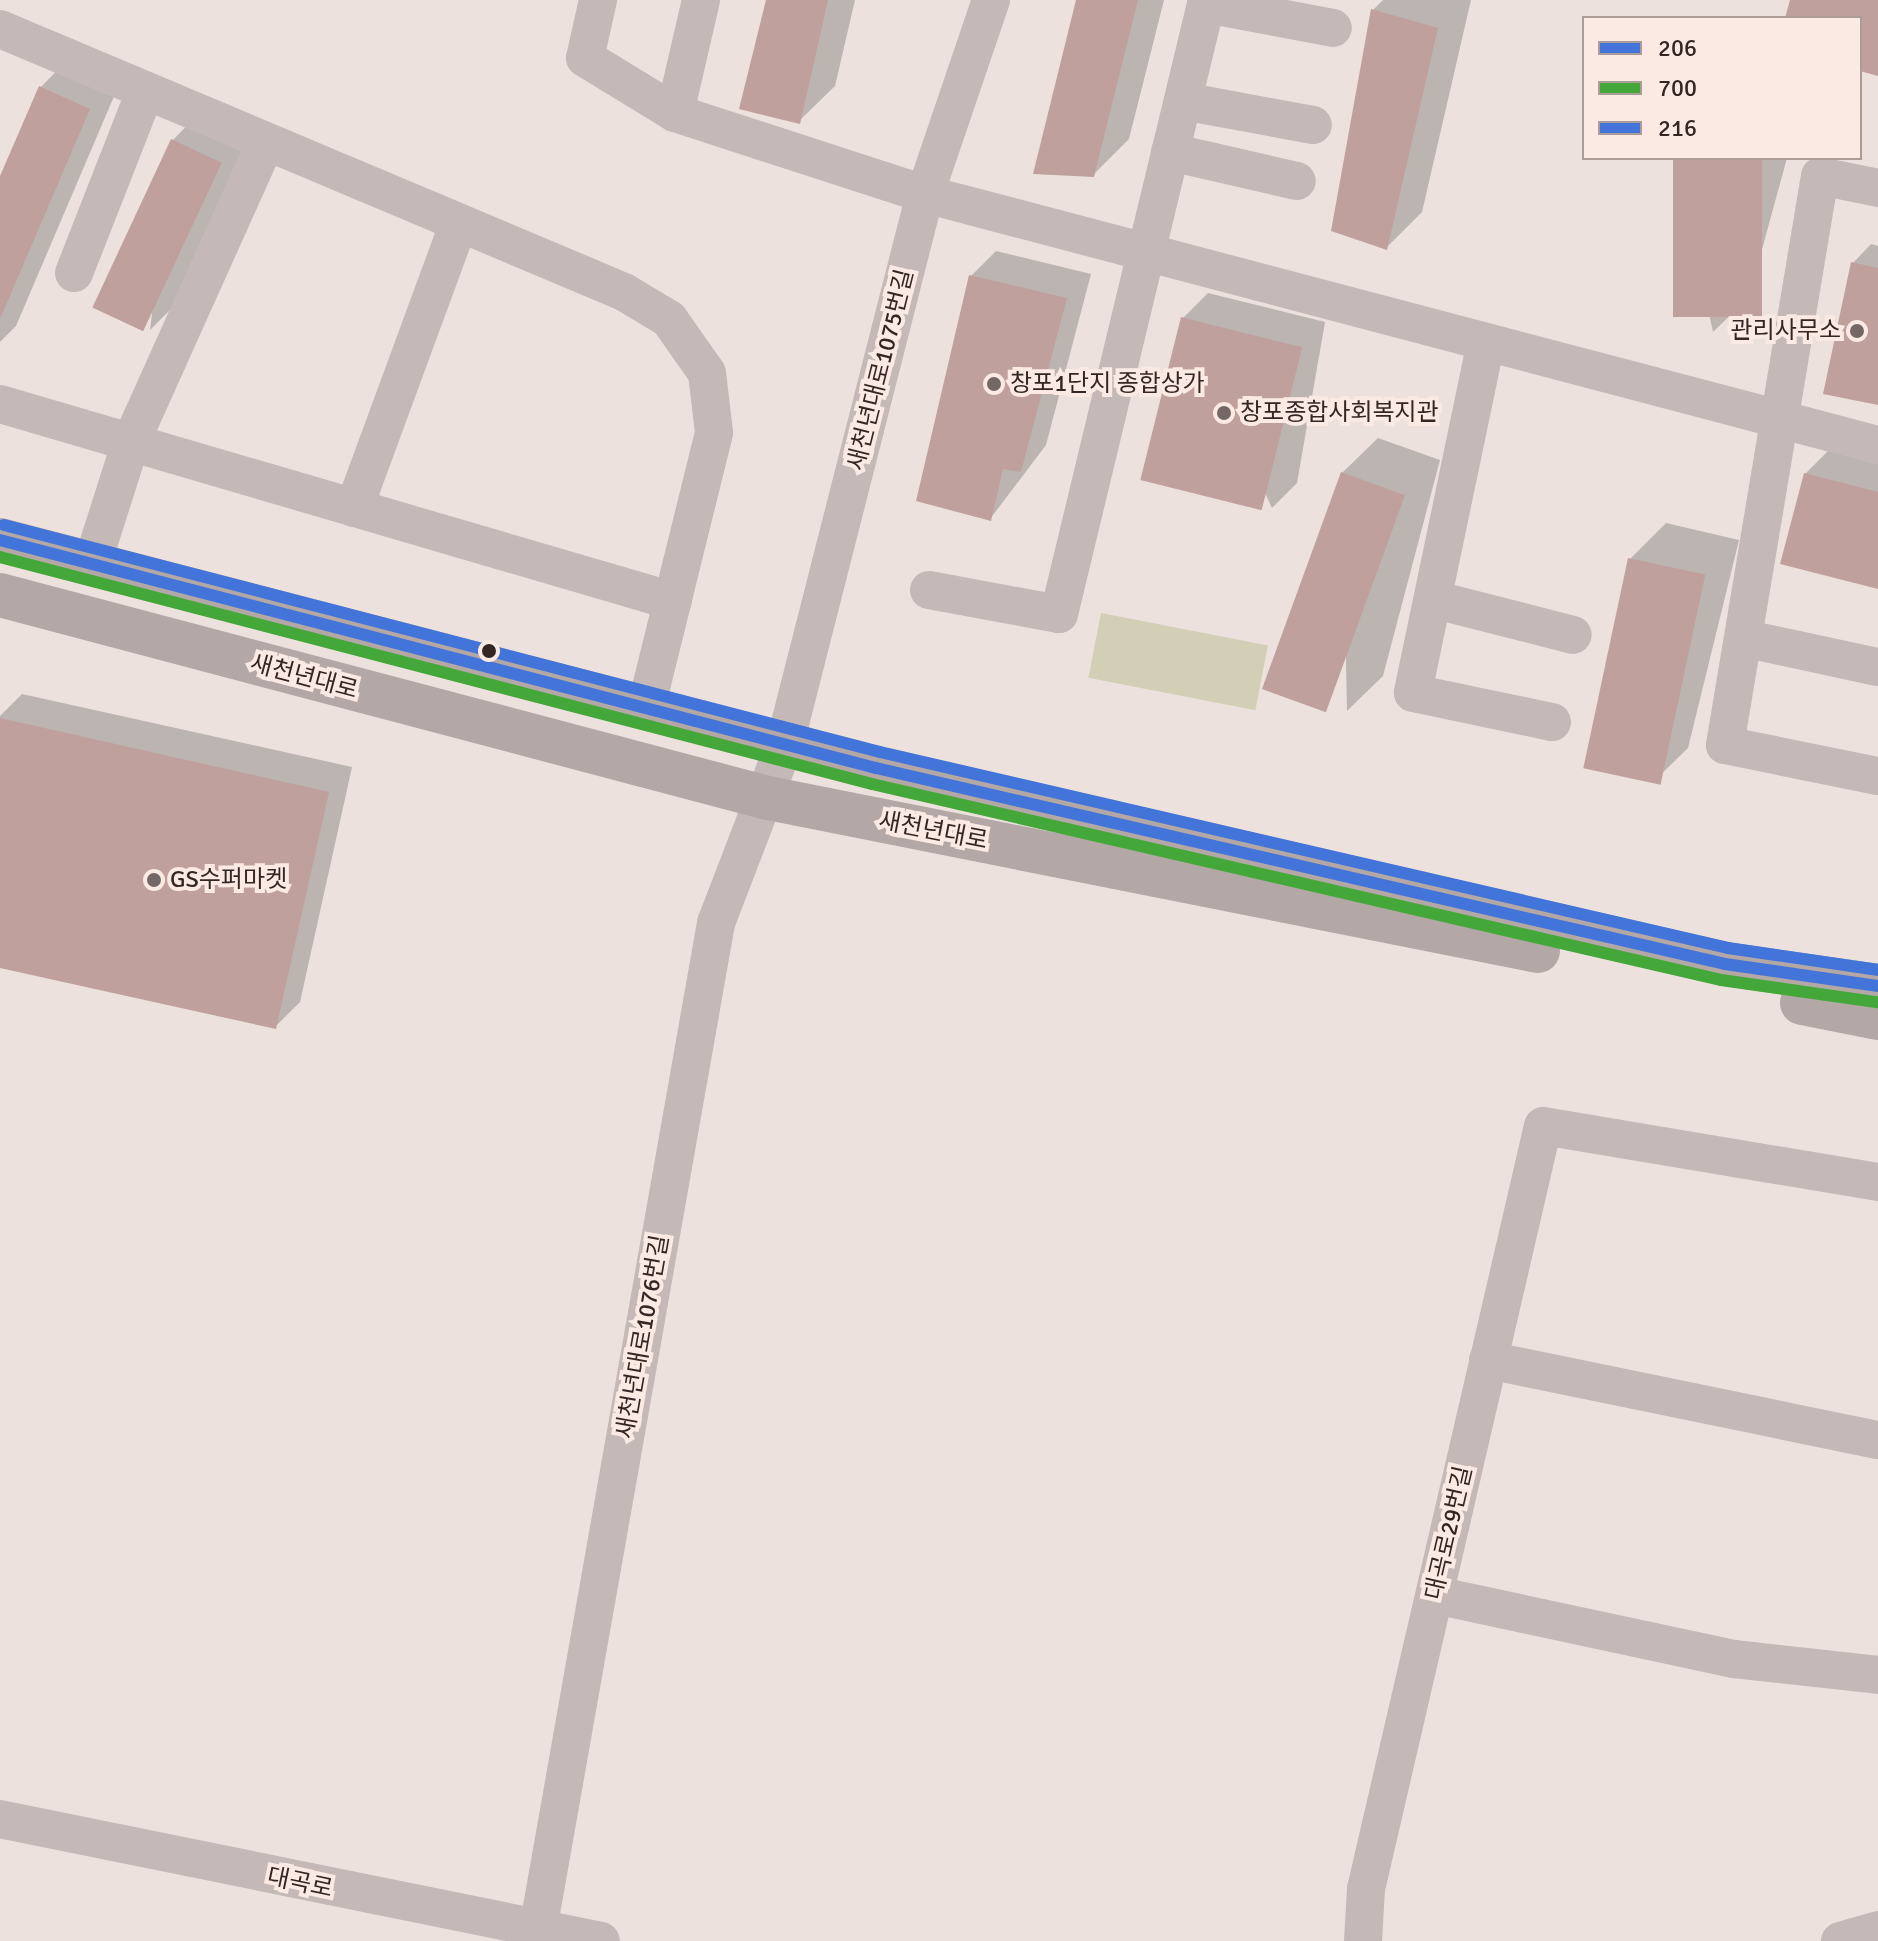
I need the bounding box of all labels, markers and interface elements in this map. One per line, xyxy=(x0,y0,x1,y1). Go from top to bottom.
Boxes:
legend xyxy=(1582,16,1862,160)
text: 206 xyxy=(1658,33,1697,63)
text: 700 xyxy=(1658,73,1697,103)
text: 216 xyxy=(1658,113,1697,143)
street label: 새천년대로1075번길 xyxy=(842,266,920,474)
place label: 관리사무소 xyxy=(1731,317,1841,345)
marker: 관리사무소 xyxy=(1848,322,1866,340)
place label: 창포1단지 종합상가 xyxy=(1010,370,1205,398)
marker: 창포1단지 종합상가 xyxy=(985,375,1003,393)
place label: 창포종합사회복지관 xyxy=(1240,399,1439,427)
marker: 창포종합사회복지관 xyxy=(1215,404,1233,422)
unlabelled marker xyxy=(481,643,497,659)
street label: 새천년대로 xyxy=(247,649,361,705)
street label: 새천년대로 xyxy=(876,806,990,856)
place label: GS수퍼마켓 xyxy=(170,866,287,894)
marker: GS수퍼마켓 xyxy=(145,871,163,889)
street label: 새천년대로1076번길 xyxy=(611,1233,675,1441)
street label: 대곡로29번길 xyxy=(1420,1463,1478,1603)
street label: 대곡로 xyxy=(265,1862,335,1904)

